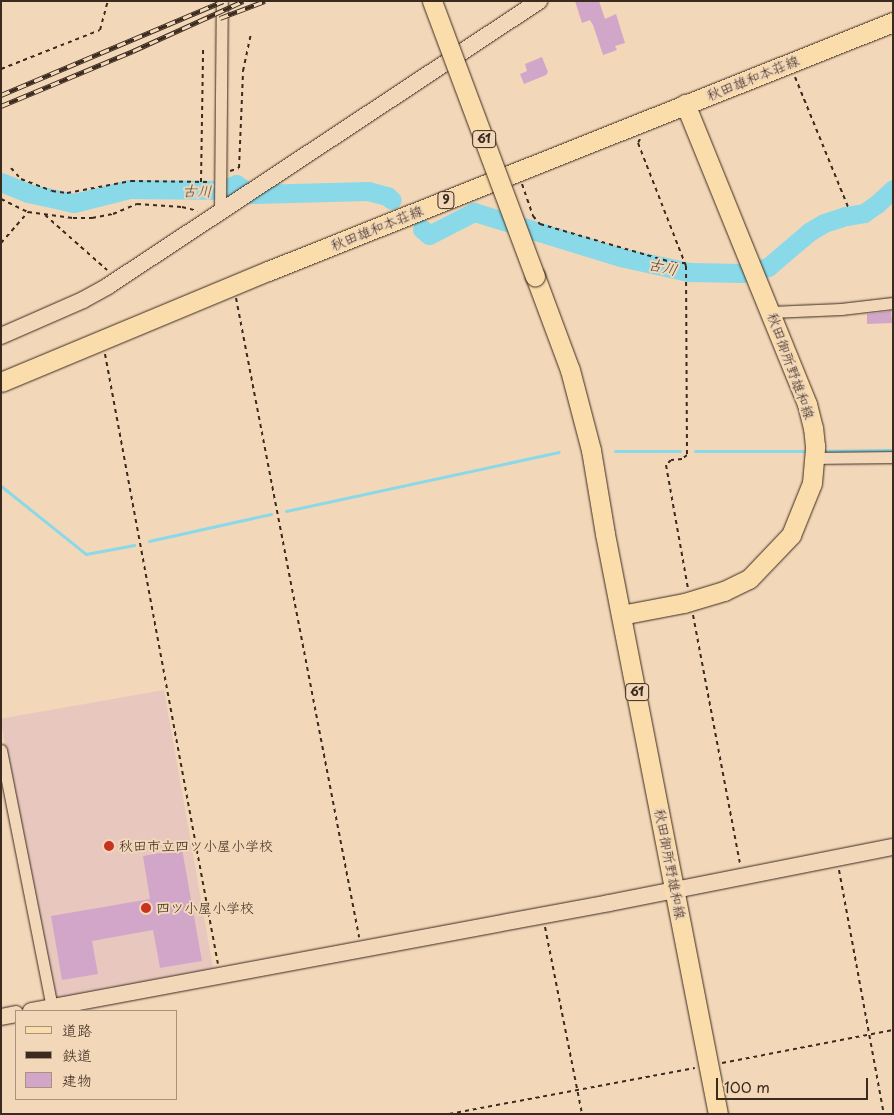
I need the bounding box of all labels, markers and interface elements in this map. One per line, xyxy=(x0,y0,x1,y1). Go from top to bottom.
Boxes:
street label: 秋田雄和本荘線 xyxy=(704,52,802,104)
road number: 61 xyxy=(472,130,496,148)
water label: 古川 xyxy=(182,181,212,199)
road number: 9 xyxy=(437,190,455,210)
street label: 秋田雄和本荘線 xyxy=(328,202,426,254)
water label: 古川 xyxy=(646,254,680,278)
street label: 秋田御所野雄和線 xyxy=(764,311,818,421)
road number: 61 xyxy=(624,682,650,702)
street label: 秋田御所野雄和線 xyxy=(651,807,689,921)
place label: 秋田市立四ツ小屋小学校 xyxy=(119,838,273,854)
marker: 秋田市立四ツ小屋小学校 xyxy=(103,840,115,852)
place label: 四ツ小屋小学校 xyxy=(156,900,254,916)
marker: 四ツ小屋小学校 xyxy=(140,902,152,914)
legend xyxy=(15,1010,178,1100)
text: 道路 xyxy=(62,1018,92,1041)
text: 鉄道 xyxy=(62,1043,92,1066)
text: 建物 xyxy=(62,1068,92,1091)
scale bar xyxy=(719,1068,872,1100)
text: 100 m xyxy=(724,1075,770,1098)

